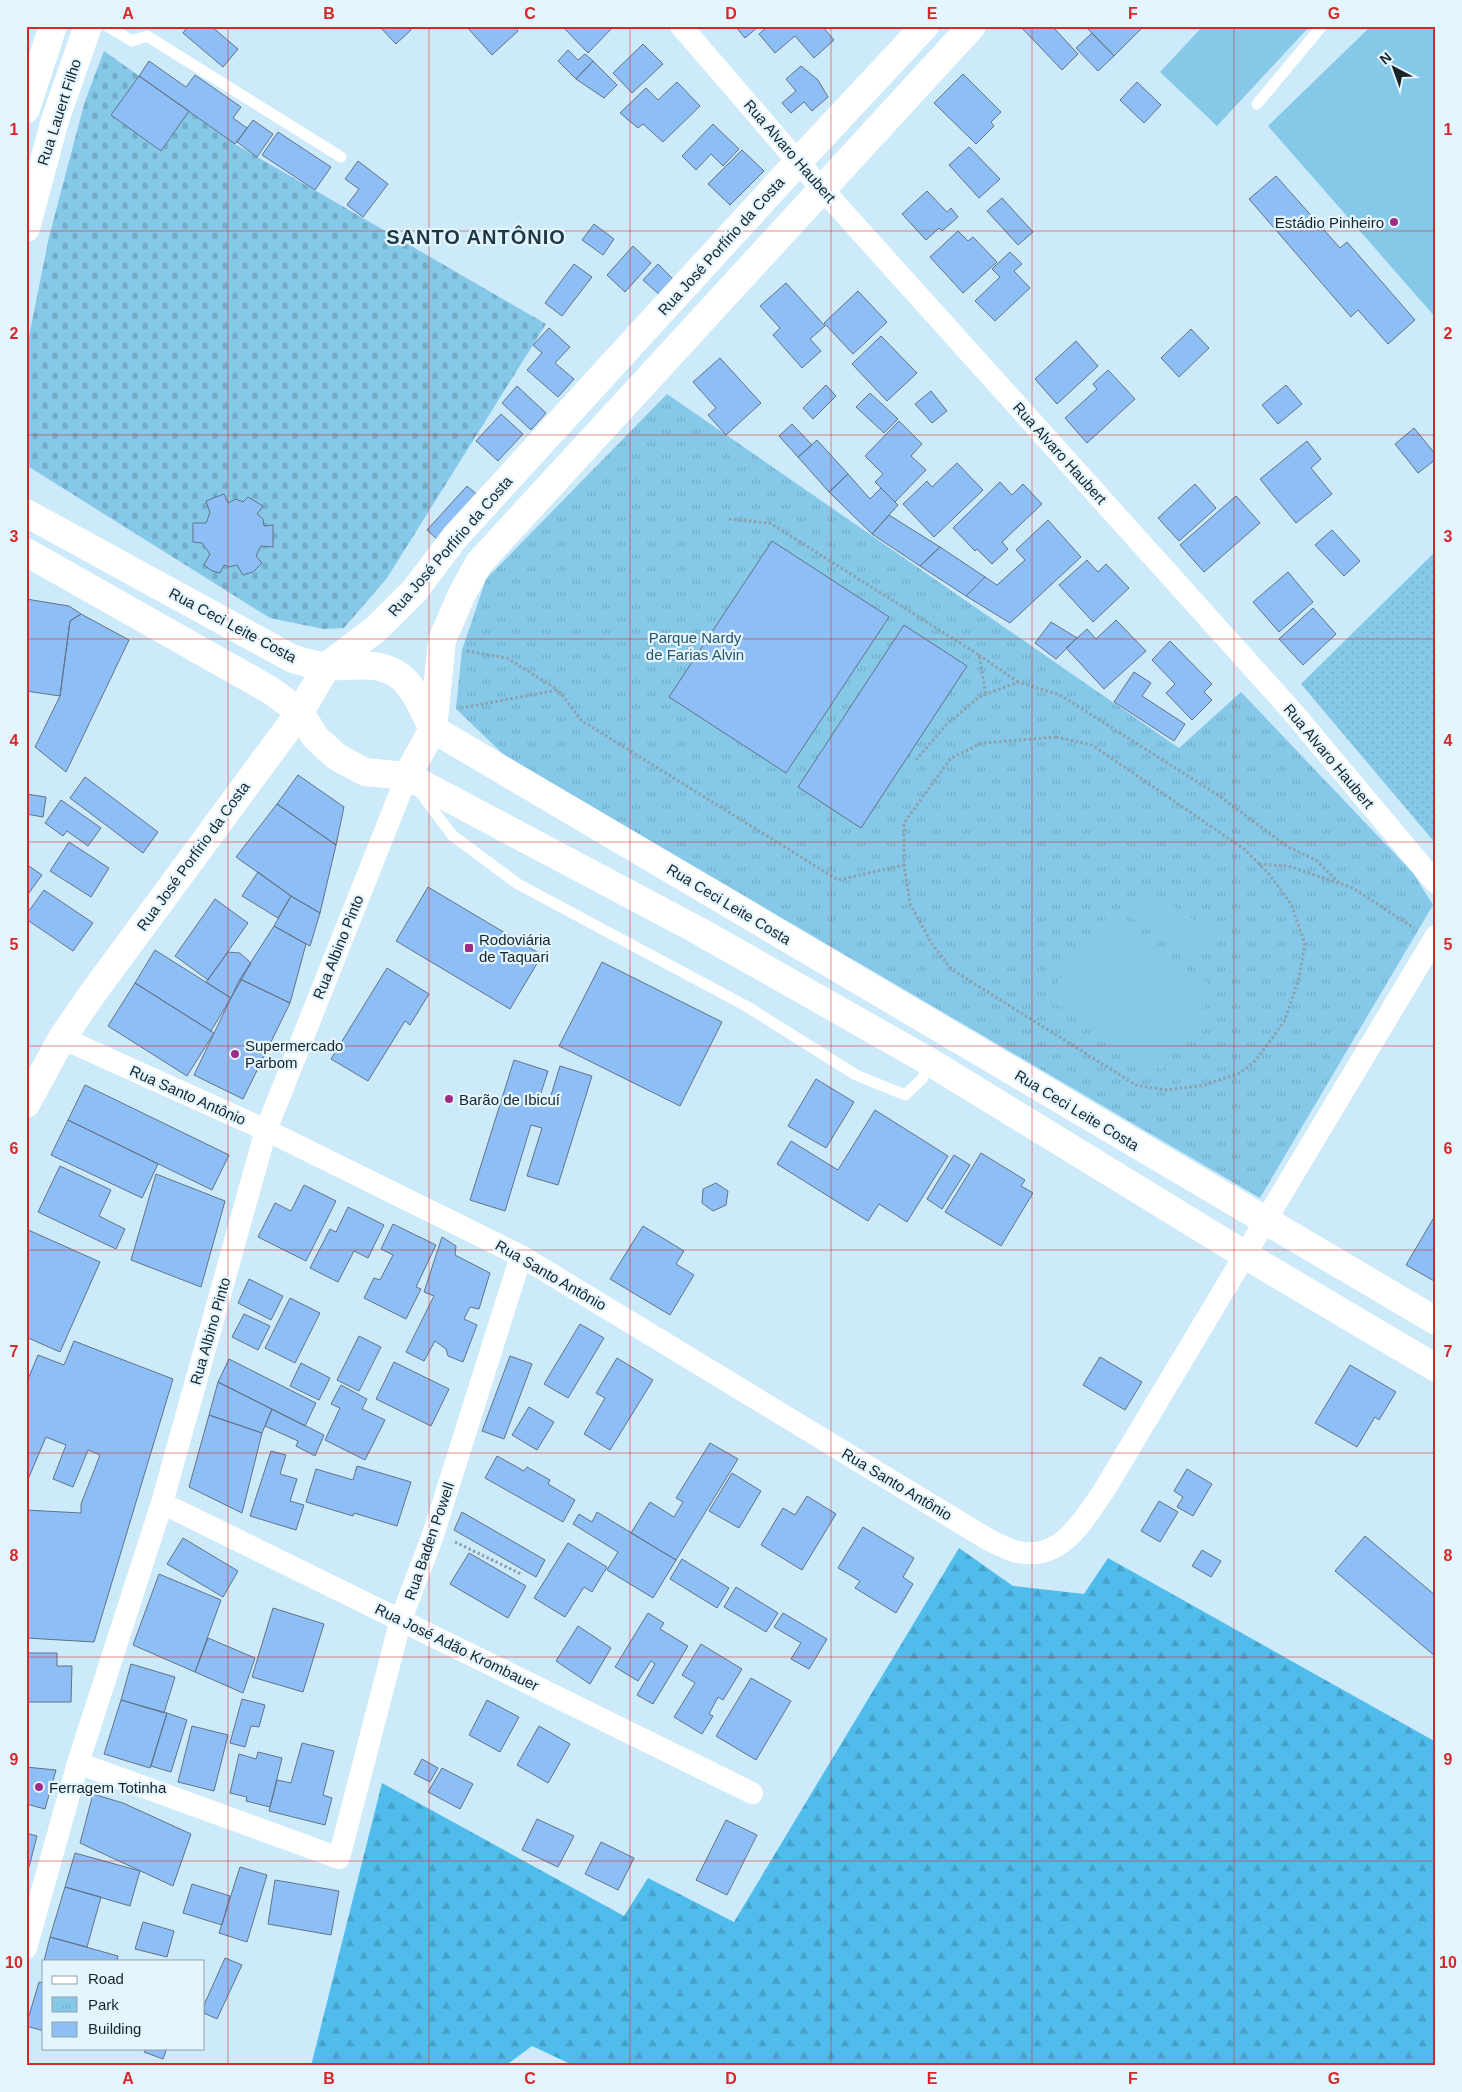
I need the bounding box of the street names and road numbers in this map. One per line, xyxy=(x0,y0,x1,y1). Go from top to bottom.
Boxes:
street label: Rua Lauert Filho xyxy=(34,57,84,167)
street label: Rua Alvaro Haubert xyxy=(741,96,840,207)
street label: Rua José Porfírio da Costa xyxy=(654,173,788,319)
street label: Rua Alvaro Haubert xyxy=(1010,399,1111,508)
street label: Rua José Porfírio da Costa xyxy=(385,472,516,620)
street label: Rua Ceci Leite Costa xyxy=(166,584,300,666)
street label: Rua Alvaro Haubert xyxy=(1280,700,1378,812)
street label: Rua José Porfírio da Costa xyxy=(133,778,253,934)
street label: Rua Ceci Leite Costa xyxy=(664,860,795,948)
street label: Rua Albino Pinto xyxy=(309,892,367,1002)
street label: Rua Santo Antônio xyxy=(127,1062,249,1128)
street label: Rua Ceci Leite Costa xyxy=(1012,1066,1143,1154)
street label: Rua Santo Antônio xyxy=(493,1236,609,1314)
street label: Rua Albino Pinto xyxy=(187,1275,233,1387)
street label: Rua Santo Antônio xyxy=(839,1444,955,1524)
street label: Rua Baden Powell xyxy=(401,1480,457,1602)
street label: Rua José Adão Krombauer xyxy=(372,1600,542,1694)

